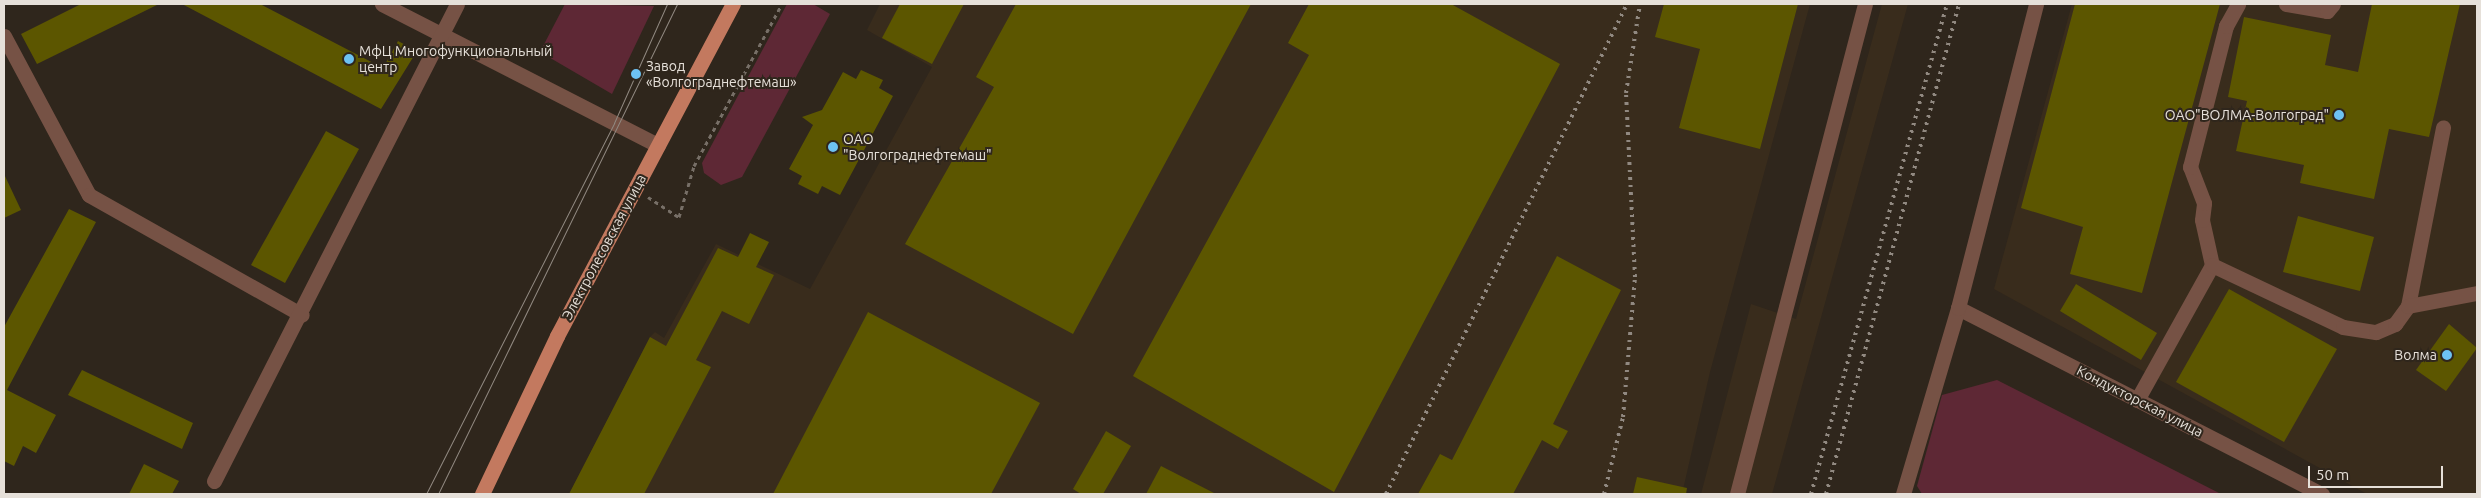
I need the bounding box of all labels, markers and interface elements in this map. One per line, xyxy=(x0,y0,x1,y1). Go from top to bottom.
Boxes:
place label: МфЦ Многофункциональный центр xyxy=(359,43,552,75)
marker: МфЦ Многофункциональный центр xyxy=(343,53,355,65)
place label: Завод «Волгограднефтемаш» xyxy=(646,58,797,90)
marker: Завод «Волгограднефтемаш» xyxy=(630,68,642,80)
place label: ОАО"ВОЛМА-Волгоград" xyxy=(2165,107,2329,123)
marker: ОАО"ВОЛМА-Волгоград" xyxy=(2333,109,2345,121)
place label: ОАО "Волгограднефтемаш" xyxy=(843,131,992,164)
marker: ОАО "Волгограднефтемаш" xyxy=(827,141,839,153)
street label: Электролесовская улица xyxy=(558,171,650,323)
place label: Волма xyxy=(2394,347,2437,363)
marker: Волма xyxy=(2441,349,2453,361)
street label: Кондукторская улица xyxy=(2074,362,2206,440)
scale bar xyxy=(2311,456,2446,488)
text: 50 m xyxy=(2316,466,2349,483)

